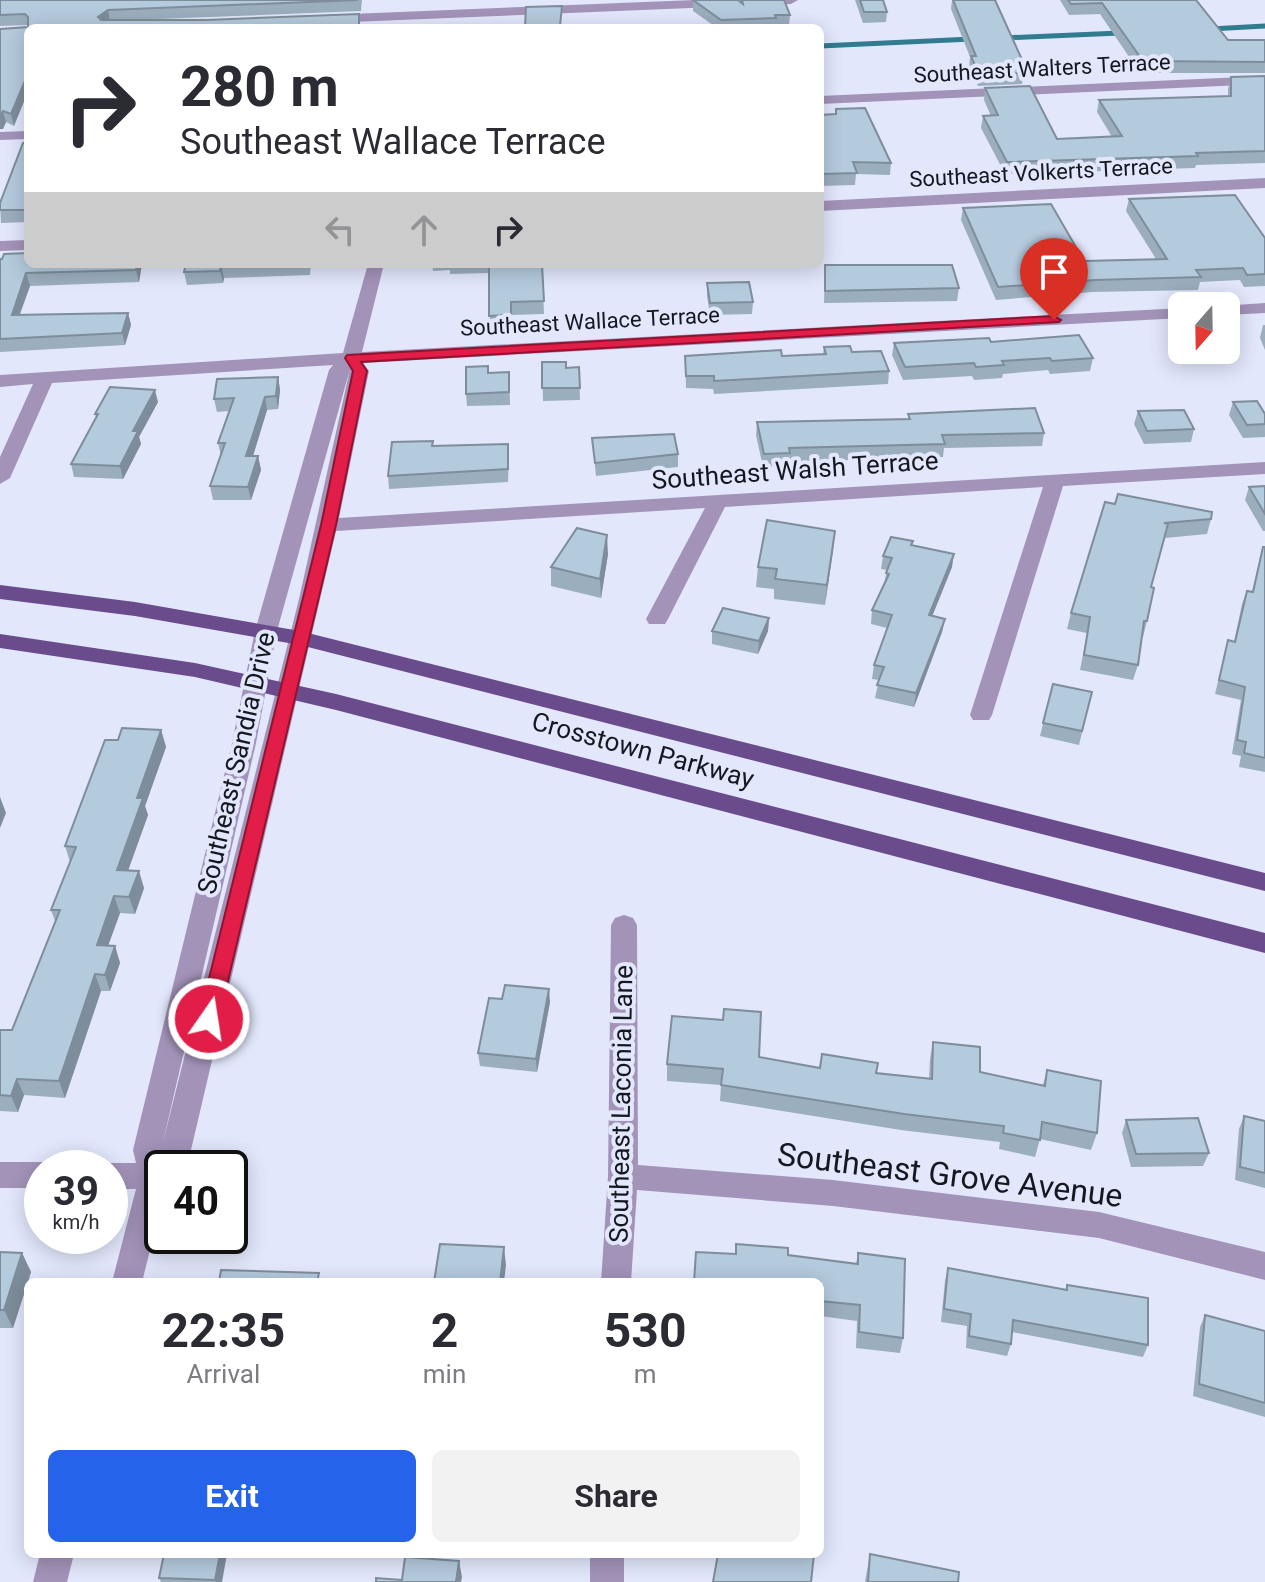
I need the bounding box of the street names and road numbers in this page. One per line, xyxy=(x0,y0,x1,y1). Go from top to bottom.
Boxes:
street label: Southeast Walters Terrace xyxy=(913,49,1171,88)
street label: Southeast Volkerts Terrace xyxy=(909,153,1173,192)
street label: Southeast Wallace Terrace xyxy=(460,302,721,341)
street label: Southeast Walsh Terrace xyxy=(651,445,939,495)
street label: Southeast Sandia Drive xyxy=(191,629,281,897)
street label: Crosstown Parkway xyxy=(529,706,757,794)
street label: Southeast Laconia Lane xyxy=(604,965,638,1243)
street label: Southeast Grove Avenue xyxy=(775,1135,1125,1215)

